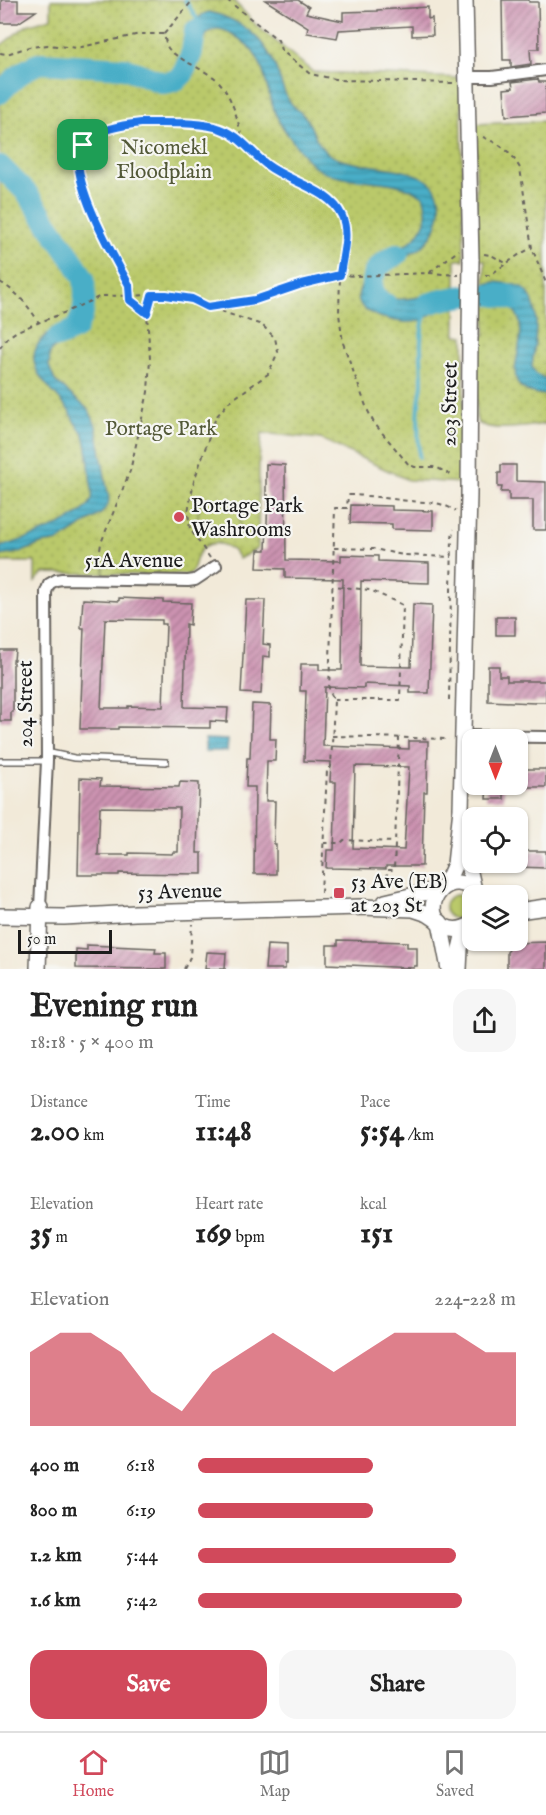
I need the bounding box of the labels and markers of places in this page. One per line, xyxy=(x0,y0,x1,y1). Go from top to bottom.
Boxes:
pin xyxy=(57,119,108,170)
place label: Portage Park Washrooms xyxy=(191,493,304,544)
marker: Portage Park Washrooms xyxy=(172,510,186,524)
place label: 53 Ave (EB) at 203 St xyxy=(351,869,448,920)
marker: 53 Ave (EB) at 203 St xyxy=(332,886,346,900)

